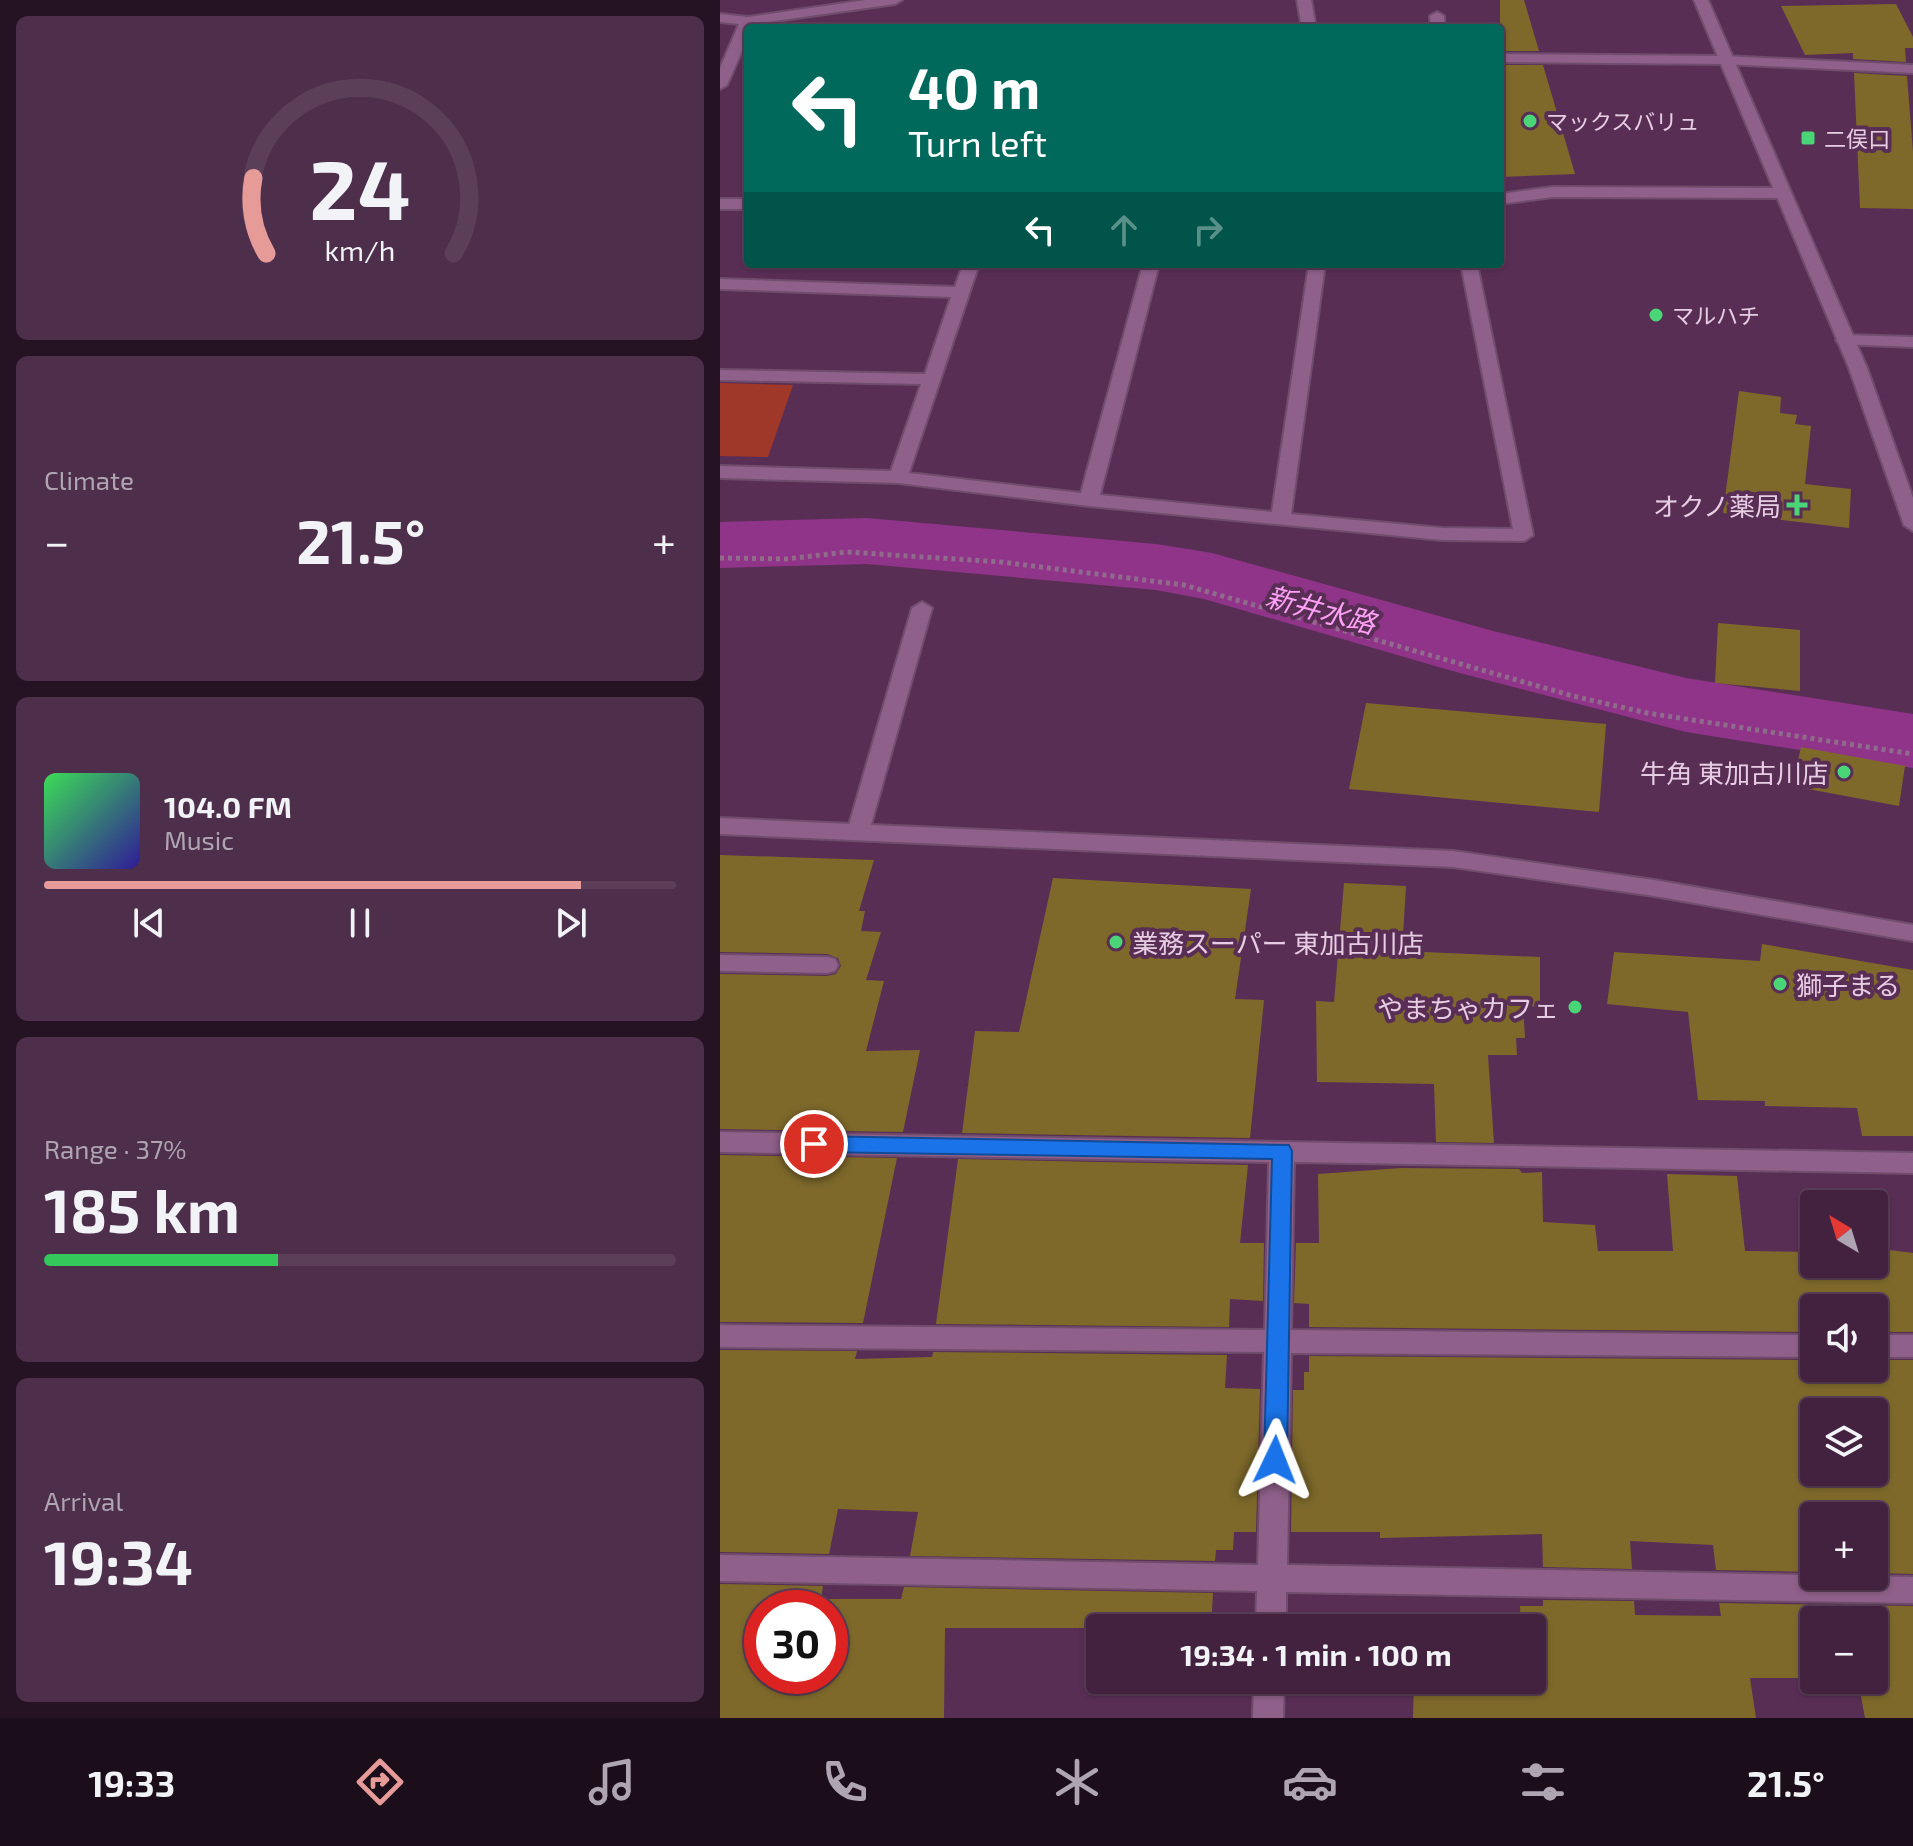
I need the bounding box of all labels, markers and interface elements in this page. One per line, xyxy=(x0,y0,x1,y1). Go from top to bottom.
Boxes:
text: 40 m xyxy=(908,53,1040,120)
icon: left xyxy=(776,56,880,160)
place label: マックスバリュ xyxy=(1546,108,1699,134)
marker: マックスバリュ xyxy=(1521,112,1539,130)
text: Turn left xyxy=(908,121,1047,164)
place label: 二俣口 xyxy=(1824,125,1890,151)
marker: 二俣口 xyxy=(1799,129,1817,147)
text: 24 xyxy=(309,137,411,237)
icon: left xyxy=(1018,208,1062,252)
icon: ahead xyxy=(1102,208,1146,252)
icon: right xyxy=(1186,208,1230,252)
text: km/h xyxy=(325,232,395,267)
place label: マルハチ xyxy=(1672,302,1760,328)
marker: マルハチ xyxy=(1647,306,1665,324)
text: Climate xyxy=(44,464,134,495)
place label: オクノ薬局 xyxy=(1653,490,1781,521)
marker: オクノ薬局 xyxy=(1788,496,1806,514)
text: 21.5° xyxy=(296,504,425,576)
text: − xyxy=(44,514,70,567)
text: + xyxy=(652,514,676,567)
water label: 新井水路 xyxy=(1263,578,1381,640)
place label: 牛角 東加古川店 xyxy=(1640,757,1828,788)
marker: 牛角 東加古川店 xyxy=(1835,763,1853,781)
text: 104.0 FM xyxy=(164,788,292,824)
text: Music xyxy=(164,824,234,855)
icon: previous xyxy=(127,901,171,945)
icon: pause xyxy=(338,901,382,945)
icon: next xyxy=(549,901,593,945)
place label: 業務スーパー 東加古川店 xyxy=(1132,927,1424,958)
marker: 業務スーパー 東加古川店 xyxy=(1107,933,1125,951)
place label: 獅子まる xyxy=(1796,969,1900,1000)
marker: 獅子まる xyxy=(1771,975,1789,993)
place label: やまちゃカフェ xyxy=(1377,992,1559,1023)
marker: やまちゃカフェ xyxy=(1566,998,1584,1016)
pin xyxy=(780,1110,848,1178)
icon: arrive xyxy=(792,1122,836,1166)
text: Range · 37% xyxy=(44,1133,187,1164)
text: 185 km xyxy=(44,1173,240,1245)
north arrow xyxy=(1800,1190,1888,1278)
map controls xyxy=(1800,1190,1888,1694)
button: sound xyxy=(1800,1294,1888,1382)
button: layers xyxy=(1800,1398,1888,1486)
position arrow xyxy=(1233,1418,1317,1502)
text: Arrival xyxy=(44,1485,123,1516)
button: + xyxy=(1800,1502,1888,1590)
text: 19:34 xyxy=(44,1525,193,1597)
speed limit sign: 30 xyxy=(744,1590,848,1694)
button: − xyxy=(1800,1606,1888,1694)
text: 19:34 · 1 min · 100 m xyxy=(1180,1636,1452,1672)
icon: directions xyxy=(352,1754,408,1810)
icon: music xyxy=(584,1754,640,1810)
icon: phone xyxy=(817,1754,873,1810)
icon: climate xyxy=(1049,1754,1105,1810)
icon: car xyxy=(1282,1754,1338,1810)
icon: filters xyxy=(1515,1754,1571,1810)
text: 19:33 xyxy=(88,1761,175,1804)
text: 21.5° xyxy=(1747,1761,1825,1804)

